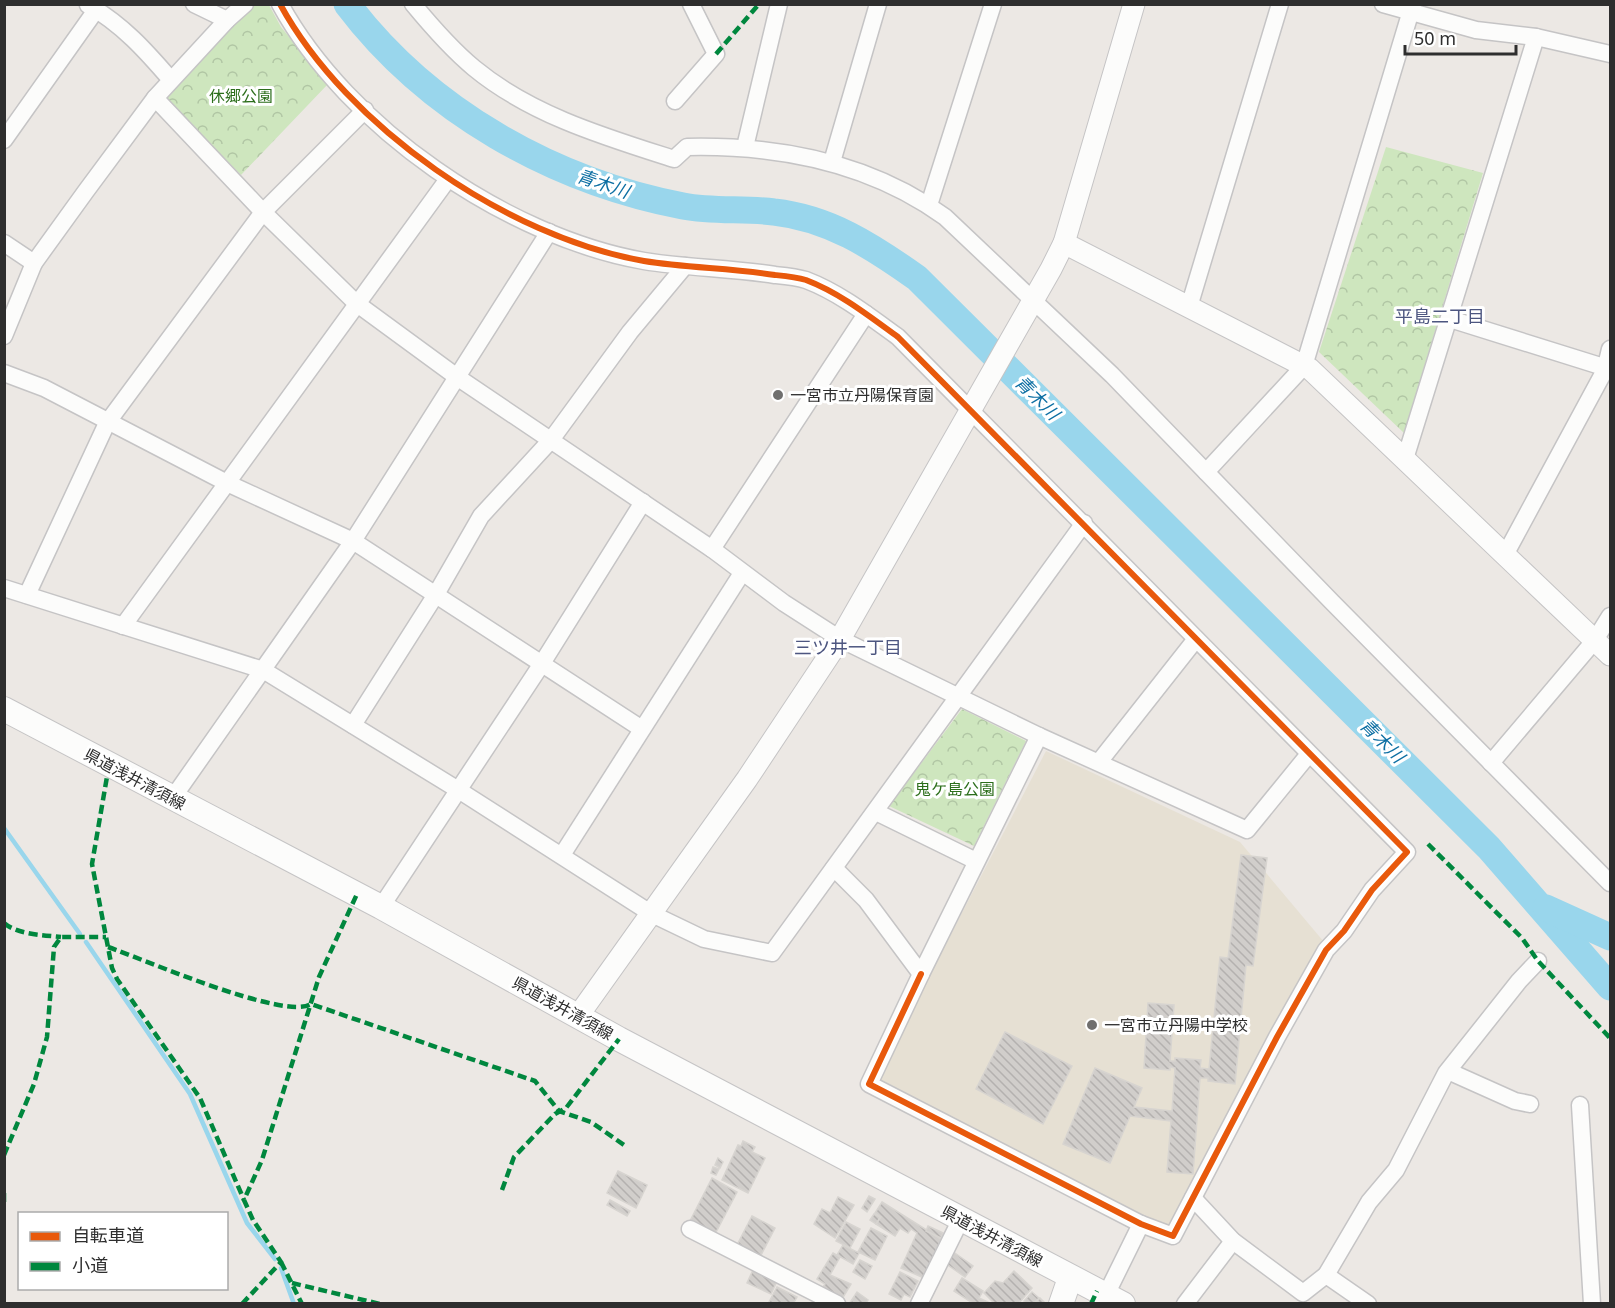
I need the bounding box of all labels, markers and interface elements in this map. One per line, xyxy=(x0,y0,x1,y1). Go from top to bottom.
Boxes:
scale bar xyxy=(1405,18,1516,56)
text: 50 m xyxy=(1414,26,1456,50)
park label: 休郷公園 xyxy=(209,85,273,107)
water label: 青木川 xyxy=(574,163,635,204)
district label: 平島二丁目 xyxy=(1395,304,1485,328)
water label: 青木川 xyxy=(1010,370,1067,426)
place label: 一宮市立丹陽保育園 xyxy=(790,384,934,406)
marker: 一宮市立丹陽保育園 xyxy=(771,388,785,402)
district label: 三ツ井一丁目 xyxy=(794,635,902,659)
water label: 青木川 xyxy=(1355,713,1412,769)
street label: 県道浅井清須線 xyxy=(80,743,190,815)
park label: 鬼ケ島公園 xyxy=(915,778,995,800)
street label: 県道浅井清須線 xyxy=(509,971,617,1045)
place label: 一宮市立丹陽中学校 xyxy=(1104,1014,1248,1036)
marker: 一宮市立丹陽中学校 xyxy=(1085,1018,1099,1032)
street label: 県道浅井清須線 xyxy=(937,1200,1047,1272)
legend xyxy=(18,1212,228,1290)
text: 自転車道 xyxy=(72,1223,144,1247)
text: 小道 xyxy=(72,1253,108,1277)

